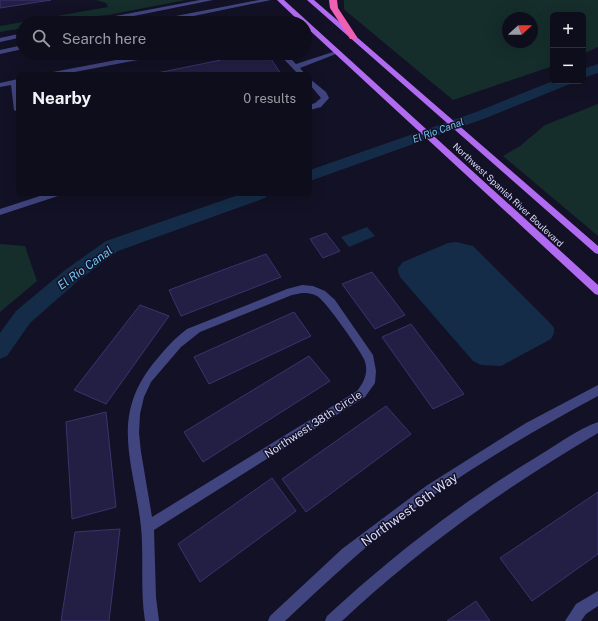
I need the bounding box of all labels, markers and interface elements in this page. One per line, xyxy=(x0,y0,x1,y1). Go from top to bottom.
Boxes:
north arrow xyxy=(502,12,538,48)
map controls xyxy=(550,12,586,84)
button: + xyxy=(550,12,586,48)
search box xyxy=(16,16,312,60)
icon: search xyxy=(30,27,52,49)
text: Search here xyxy=(62,30,146,47)
button: − xyxy=(550,48,586,84)
text: Nearby xyxy=(32,88,91,108)
text: 0 results xyxy=(243,91,296,106)
water label: El Rio Canal xyxy=(411,115,465,145)
street label: Northwest Spanish River Boulevard xyxy=(451,140,566,249)
water label: El Rio Canal xyxy=(55,243,115,293)
street label: Northwest 38th Circle xyxy=(262,388,364,460)
street label: Northwest 6th Way xyxy=(358,469,460,549)

